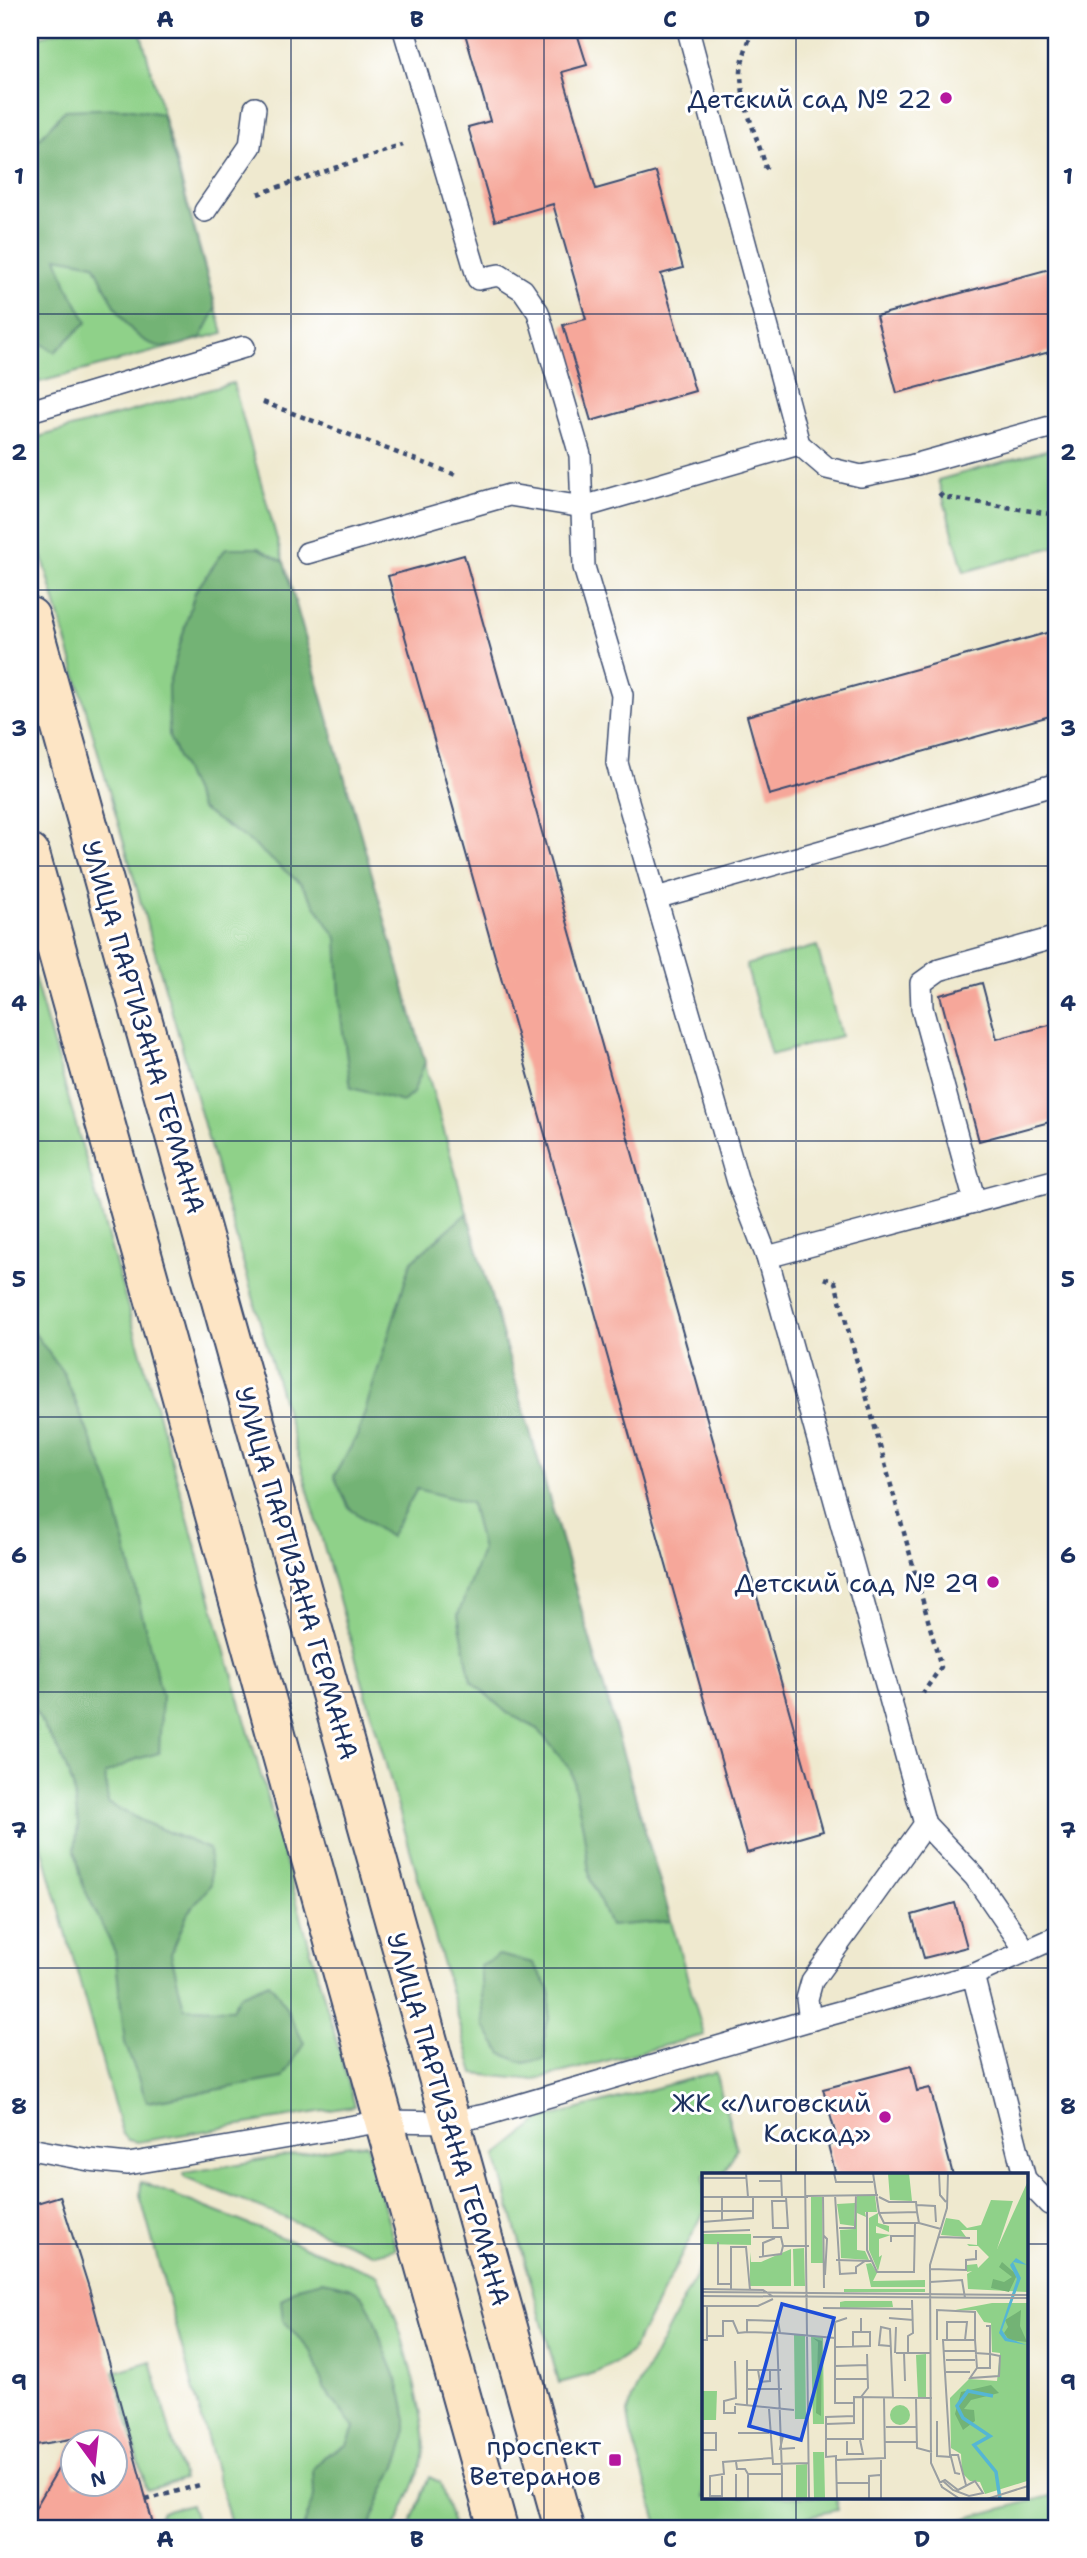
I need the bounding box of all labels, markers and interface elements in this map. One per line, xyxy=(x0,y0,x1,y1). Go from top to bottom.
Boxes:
text: A xyxy=(156,4,174,34)
text: B xyxy=(410,4,424,34)
text: C xyxy=(663,4,677,34)
text: D xyxy=(914,4,930,34)
place label: Детский сад № 22 xyxy=(688,81,932,116)
marker: Детский сад № 22 xyxy=(938,90,954,106)
text: 1 xyxy=(14,161,24,191)
text: 1 xyxy=(1063,161,1073,191)
text: 2 xyxy=(11,437,27,467)
text: 2 xyxy=(1060,437,1076,467)
text: 3 xyxy=(11,713,27,743)
text: 3 xyxy=(1060,713,1076,743)
street label: УЛИЦА ПАРТИЗАНА ГЕРМАНА xyxy=(74,836,214,1218)
text: 4 xyxy=(11,988,27,1018)
text: 4 xyxy=(1060,988,1076,1018)
text: 5 xyxy=(12,1264,26,1294)
text: 5 xyxy=(1061,1264,1075,1294)
street label: УЛИЦА ПАРТИЗАНА ГЕРМАНА xyxy=(227,1382,367,1764)
text: 6 xyxy=(11,1540,27,1570)
text: 6 xyxy=(1060,1540,1076,1570)
place label: Детский сад № 29 xyxy=(735,1565,979,1600)
marker: Детский сад № 29 xyxy=(985,1574,1001,1590)
text: 7 xyxy=(11,1815,27,1845)
text: 7 xyxy=(1060,1815,1076,1845)
street label: УЛИЦА ПАРТИЗАНА ГЕРМАНА xyxy=(379,1928,519,2310)
place label: ЖК «Лиговский Каскад» xyxy=(672,2085,871,2150)
text: 8 xyxy=(11,2091,27,2121)
text: 8 xyxy=(1060,2091,1076,2121)
marker: ЖК «Лиговский Каскад» xyxy=(877,2109,893,2125)
inset map xyxy=(702,2173,1028,2498)
text: 9 xyxy=(11,2367,27,2397)
text: 9 xyxy=(1060,2367,1076,2397)
north arrow xyxy=(60,2428,130,2498)
place label: проспект Ветеранов xyxy=(469,2428,602,2493)
marker: проспект Ветеранов xyxy=(607,2452,623,2468)
text: N xyxy=(88,2465,109,2493)
text: A xyxy=(156,2524,174,2554)
text: B xyxy=(410,2524,424,2554)
text: C xyxy=(663,2524,677,2554)
text: D xyxy=(914,2524,930,2554)

